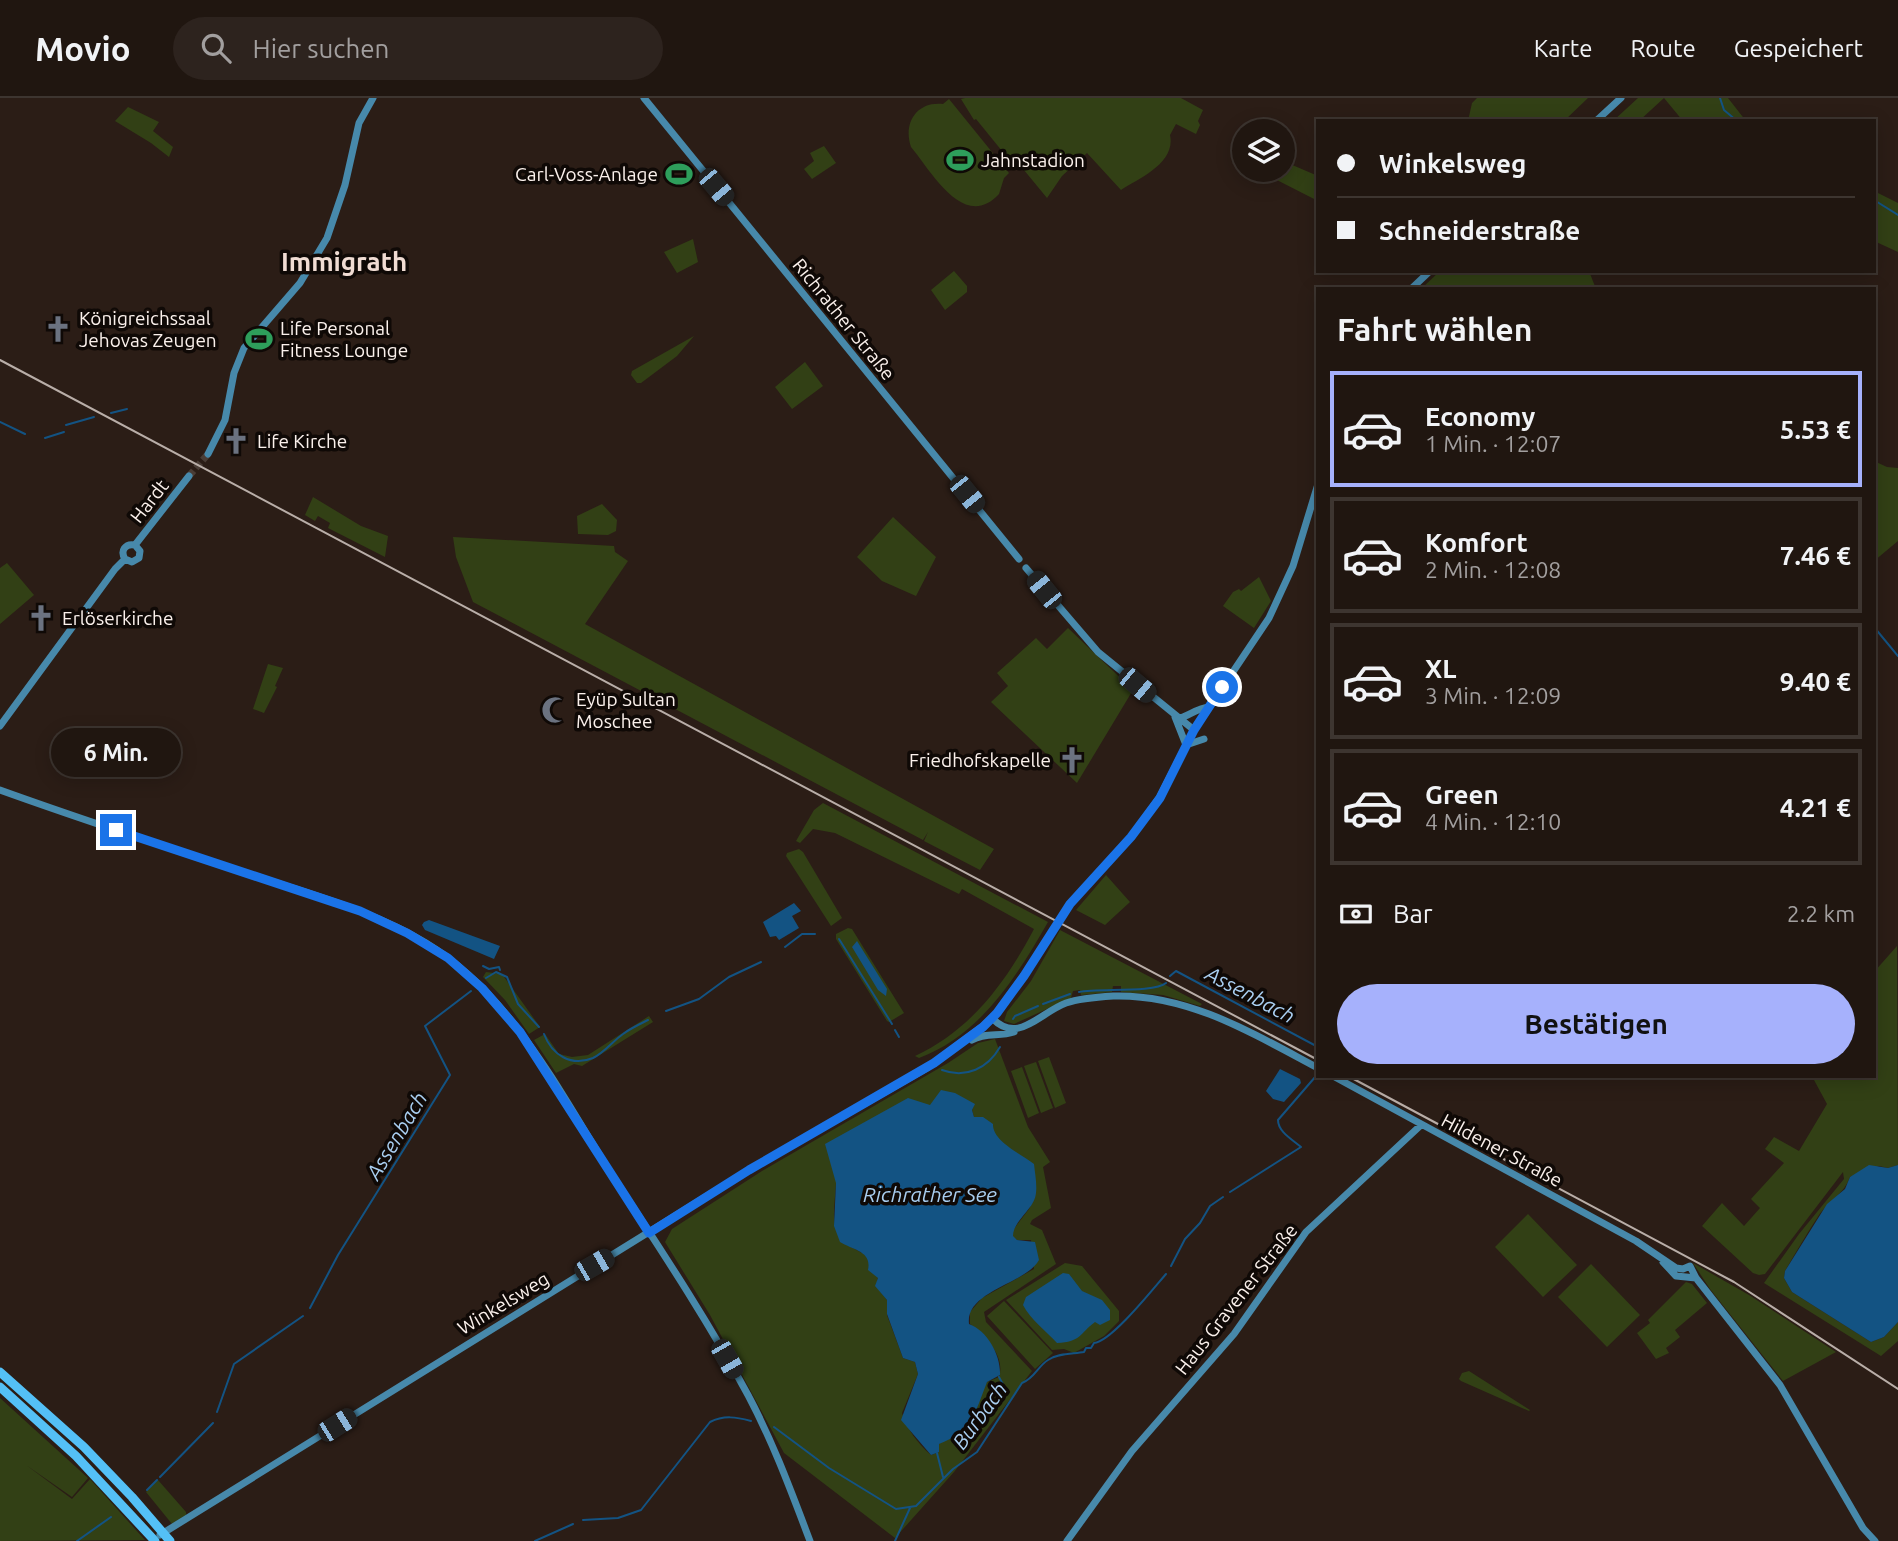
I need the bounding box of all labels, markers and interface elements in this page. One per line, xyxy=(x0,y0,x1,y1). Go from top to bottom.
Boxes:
search box xyxy=(173,17,663,80)
icon: search xyxy=(197,29,235,67)
text: Movio xyxy=(35,30,131,67)
text: Hier suchen xyxy=(253,34,389,63)
text: Karte xyxy=(1534,35,1592,62)
text: Route xyxy=(1630,35,1696,62)
text: Gespeichert xyxy=(1734,35,1863,62)
map controls xyxy=(1232,119,1295,182)
button: layers xyxy=(1232,119,1295,182)
sports icon: Jahnstadion xyxy=(945,145,975,175)
place label: Jahnstadion xyxy=(981,149,1085,171)
text: Winkelsweg xyxy=(1379,149,1526,178)
sports icon: Carl-Voss-Anlage xyxy=(664,159,694,189)
place label: Carl-Voss-Anlage xyxy=(515,163,658,185)
car xyxy=(695,164,738,210)
text: Schneiderstraße xyxy=(1379,216,1580,245)
district label: Immigrath xyxy=(281,247,407,276)
street label: Richrather Straße xyxy=(788,254,900,384)
place label: Königreichssaal Jehovas Zeugen xyxy=(79,307,217,351)
text: Fahrt wählen xyxy=(1337,311,1532,347)
church icon: Königreichssaal Jehovas Zeugen xyxy=(43,314,73,344)
place label: Life Personal Fitness Lounge xyxy=(280,317,408,361)
sports icon: Life Personal Fitness Lounge xyxy=(244,324,274,354)
icon: car xyxy=(1341,398,1404,461)
text: Economy xyxy=(1425,402,1535,431)
text: 5.53 € xyxy=(1780,415,1851,444)
church icon: Life Kirche xyxy=(221,426,251,456)
place label: Life Kirche xyxy=(257,430,347,452)
text: 1 Min. · 12:07 xyxy=(1425,431,1561,456)
car xyxy=(946,471,989,517)
street label: Hardt xyxy=(125,475,173,527)
icon: car xyxy=(1341,524,1404,587)
text: Komfort xyxy=(1425,528,1528,557)
text: 7.46 € xyxy=(1780,541,1851,570)
text: 2 Min. · 12:08 xyxy=(1425,557,1561,582)
car xyxy=(1023,567,1066,613)
church icon: Erlöserkirche xyxy=(26,603,56,633)
place label: Erlöserkirche xyxy=(62,607,173,629)
icon: car xyxy=(1341,650,1404,713)
text: XL xyxy=(1425,654,1456,683)
car xyxy=(1115,663,1160,707)
text: 9.40 € xyxy=(1780,667,1851,696)
route start xyxy=(1206,671,1238,703)
text: 3 Min. · 12:09 xyxy=(1425,683,1561,708)
place label: Eyüp Sultan Moschee xyxy=(576,688,676,732)
mosque icon: Eyüp Sultan Moschee xyxy=(540,695,570,725)
callout: 6 Min. xyxy=(51,728,181,778)
text: 6 Min. xyxy=(84,740,148,765)
church icon: Friedhofskapelle xyxy=(1057,745,1087,775)
place label: Friedhofskapelle xyxy=(909,749,1051,771)
icon: car xyxy=(1341,776,1404,839)
text: Green xyxy=(1425,780,1499,809)
text: 4.21 € xyxy=(1780,793,1851,822)
text: 4 Min. · 12:10 xyxy=(1425,809,1561,834)
route end xyxy=(100,814,132,846)
icon: cash xyxy=(1337,895,1375,933)
text: Bar xyxy=(1393,899,1433,928)
text: 2.2 km xyxy=(1787,901,1855,926)
water label: Assenbach xyxy=(1201,960,1299,1028)
button: Bestätigen xyxy=(1337,984,1855,1064)
water label: Assenbach xyxy=(360,1087,432,1184)
street label: Hildener Straße xyxy=(1438,1109,1566,1191)
water label: Richrather See xyxy=(863,1182,997,1206)
street label: Haus Gravener Straße xyxy=(1170,1219,1302,1379)
car xyxy=(571,1245,618,1285)
street label: Winkelsweg xyxy=(453,1267,553,1339)
car xyxy=(708,1336,747,1382)
water label: Burbach xyxy=(947,1377,1011,1453)
car xyxy=(314,1405,361,1445)

